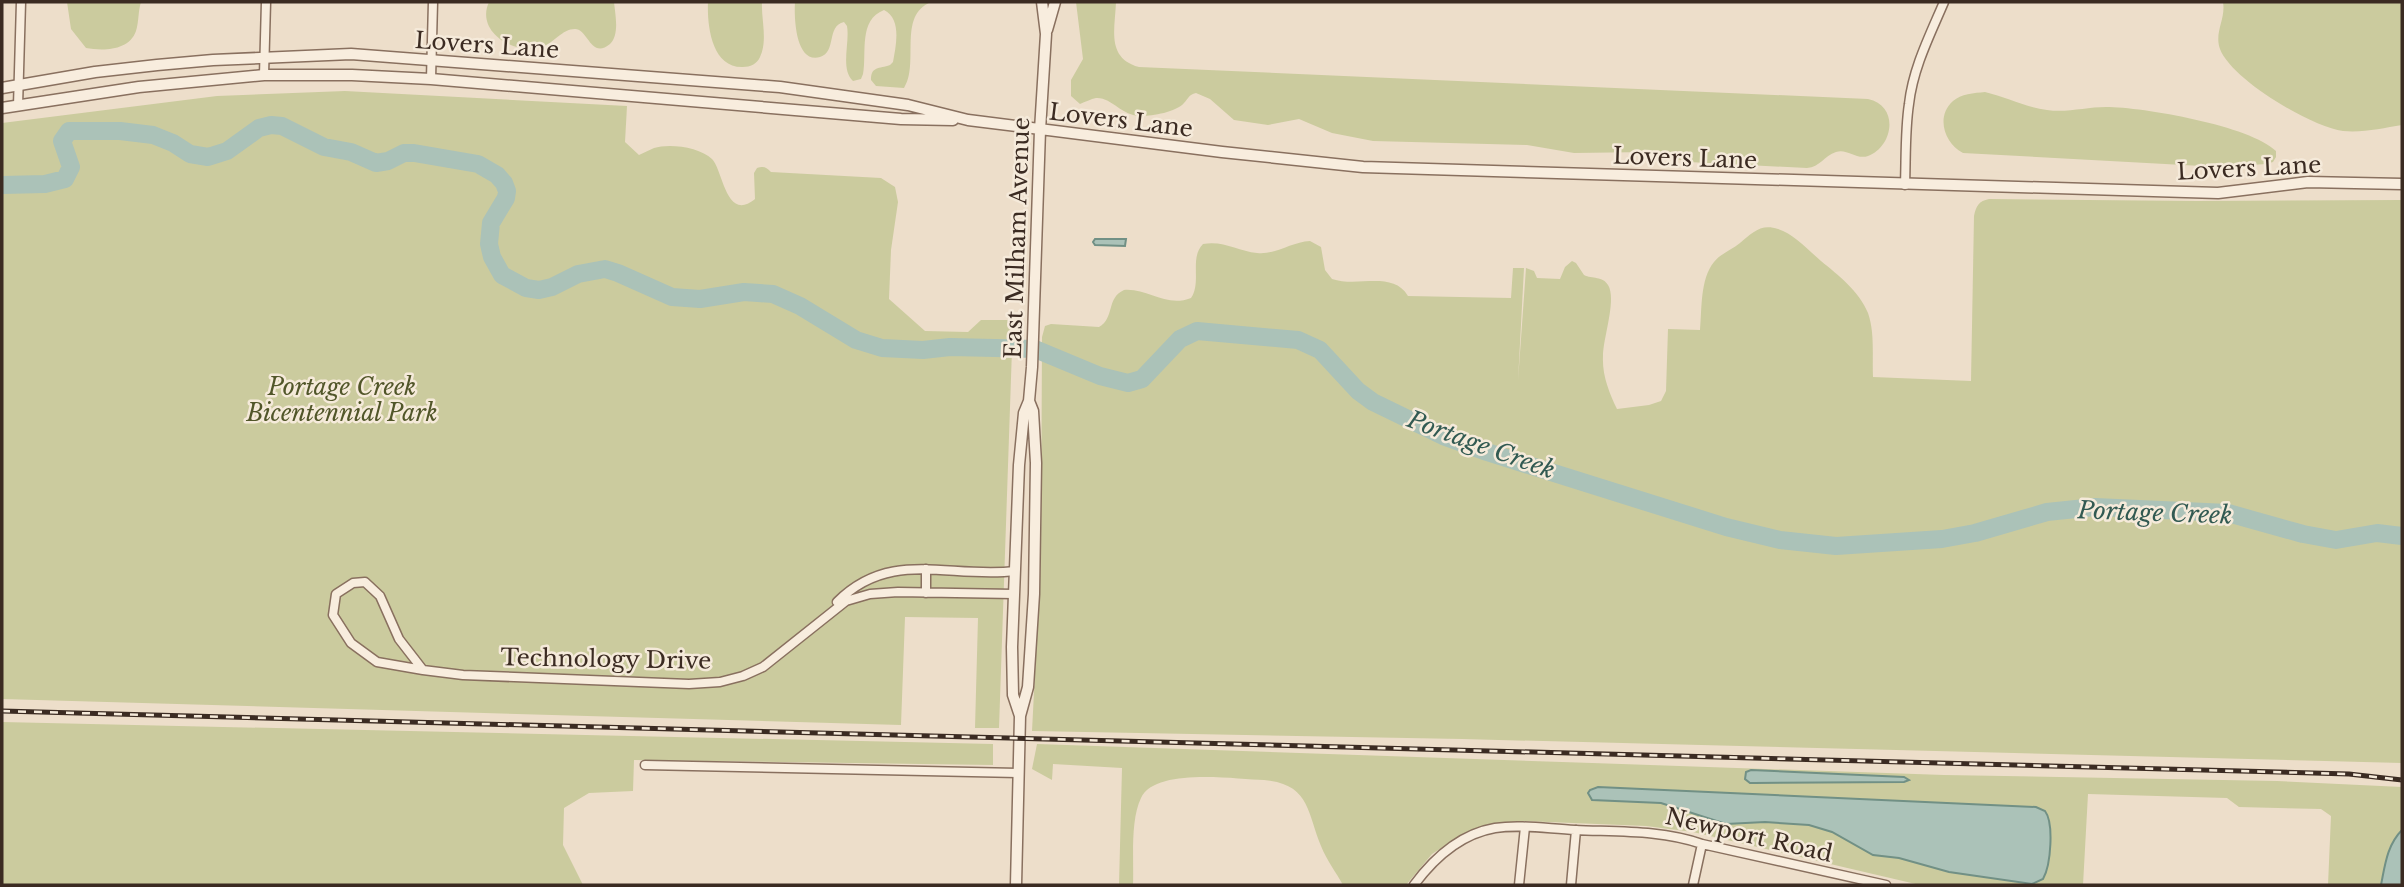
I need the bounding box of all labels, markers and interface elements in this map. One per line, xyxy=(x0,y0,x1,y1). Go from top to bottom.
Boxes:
street label: Lovers Lane xyxy=(414,26,560,64)
street label: Lovers Lane xyxy=(1048,97,1194,143)
street label: East Milham Avenue xyxy=(999,117,1035,359)
street label: Lovers Lane xyxy=(1612,141,1758,175)
street label: Lovers Lane xyxy=(2176,150,2322,186)
park label: Portage Creek Bicentennial Park xyxy=(245,373,438,427)
water label: Portage Creek xyxy=(1403,404,1559,485)
water label: Portage Creek xyxy=(2076,495,2233,530)
street label: Technology Drive xyxy=(500,643,712,675)
street label: Newport Road xyxy=(1663,802,1835,868)

